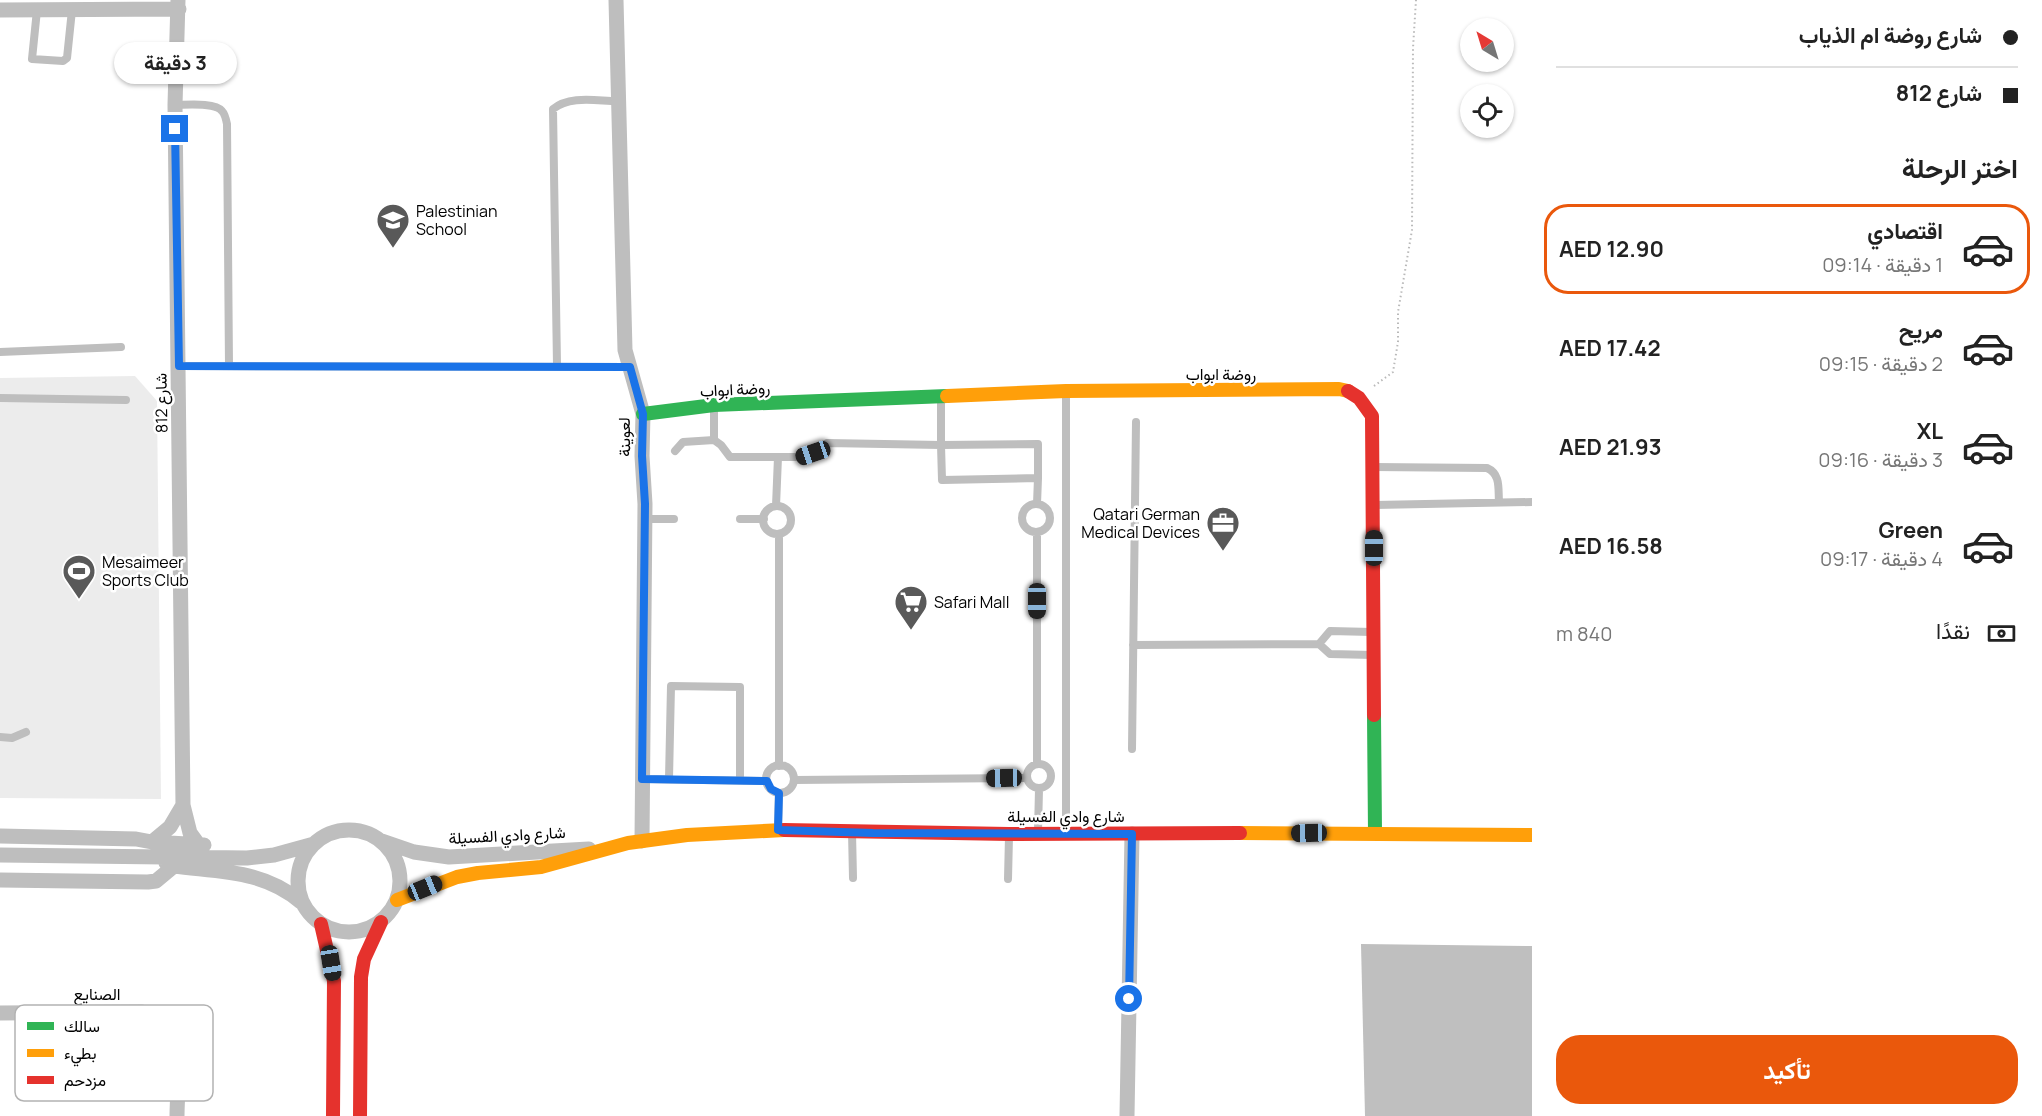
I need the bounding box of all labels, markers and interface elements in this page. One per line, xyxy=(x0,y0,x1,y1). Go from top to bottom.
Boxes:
north arrow xyxy=(1460,18,1514,72)
map controls xyxy=(1460,18,1514,138)
text: شارع روضة ام الذياب xyxy=(1799,20,1982,50)
callout: 3 دقيقة xyxy=(114,42,237,84)
text: 3 دقيقة xyxy=(144,49,207,76)
text: شارع 812 xyxy=(1896,78,1982,108)
button: locate xyxy=(1460,84,1514,138)
route end xyxy=(161,115,188,142)
text: اختر الرحلة xyxy=(1902,149,2018,186)
place label: Palestinian School xyxy=(416,200,497,240)
school or university icon: Palestinian School xyxy=(375,202,411,249)
text: اقتصادي xyxy=(1867,216,1943,246)
icon: car xyxy=(1961,222,2015,276)
text: AED 12.90 xyxy=(1559,234,1664,264)
text: 1 دقيقة · 09:14 xyxy=(1822,251,1943,278)
text: مريح xyxy=(1899,315,1943,345)
icon: car xyxy=(1961,321,2015,375)
text: AED 17.42 xyxy=(1559,333,1661,363)
text: 2 دقيقة · 09:15 xyxy=(1819,350,1943,377)
street label: روضة ابواب xyxy=(1186,363,1256,385)
street label: شارع 812 xyxy=(149,373,174,433)
street label: روضة ابواب xyxy=(699,376,771,402)
text: XL xyxy=(1917,416,1943,446)
street label: لعوينة xyxy=(613,417,635,457)
icon: car xyxy=(1961,420,2015,474)
text: AED 21.93 xyxy=(1559,432,1661,462)
car xyxy=(793,439,833,467)
text: 3 دقيقة · 09:16 xyxy=(1818,446,1943,473)
place label: Qatari German Medical Devices xyxy=(1081,503,1200,543)
office icon: Qatari German Medical Devices xyxy=(1205,505,1241,552)
text: Green xyxy=(1878,515,1943,545)
icon: car xyxy=(1961,519,2015,573)
car xyxy=(1365,530,1383,566)
text: AED 16.58 xyxy=(1559,531,1663,561)
text: 4 دقيقة · 09:17 xyxy=(1820,545,1943,572)
place label: Mesaimeer Sports Club xyxy=(102,551,189,591)
sports icon: Mesaimeer Sports Club xyxy=(61,553,97,600)
car xyxy=(1028,583,1046,619)
supermarket icon: Safari Mall xyxy=(893,584,929,631)
place label: Safari Mall xyxy=(934,591,1010,613)
text: نقدًا xyxy=(1936,616,1970,646)
icon: cash xyxy=(1985,617,2018,650)
text: 840 m xyxy=(1556,620,1613,647)
car xyxy=(986,769,1022,787)
street label: شارع وادي الفسيلة xyxy=(1007,805,1125,830)
street label: شارع وادي الفسيلة xyxy=(448,821,566,852)
car xyxy=(1291,824,1327,842)
car xyxy=(405,873,445,903)
car xyxy=(319,944,343,982)
street label: الصنايع xyxy=(73,983,121,1006)
route start xyxy=(1115,985,1142,1012)
legend xyxy=(15,1005,213,1101)
text: سالك xyxy=(64,1015,100,1037)
button: تأكيد xyxy=(1556,1035,2018,1104)
text: بطيء xyxy=(64,1042,96,1067)
text: مزدحم xyxy=(64,1069,106,1091)

